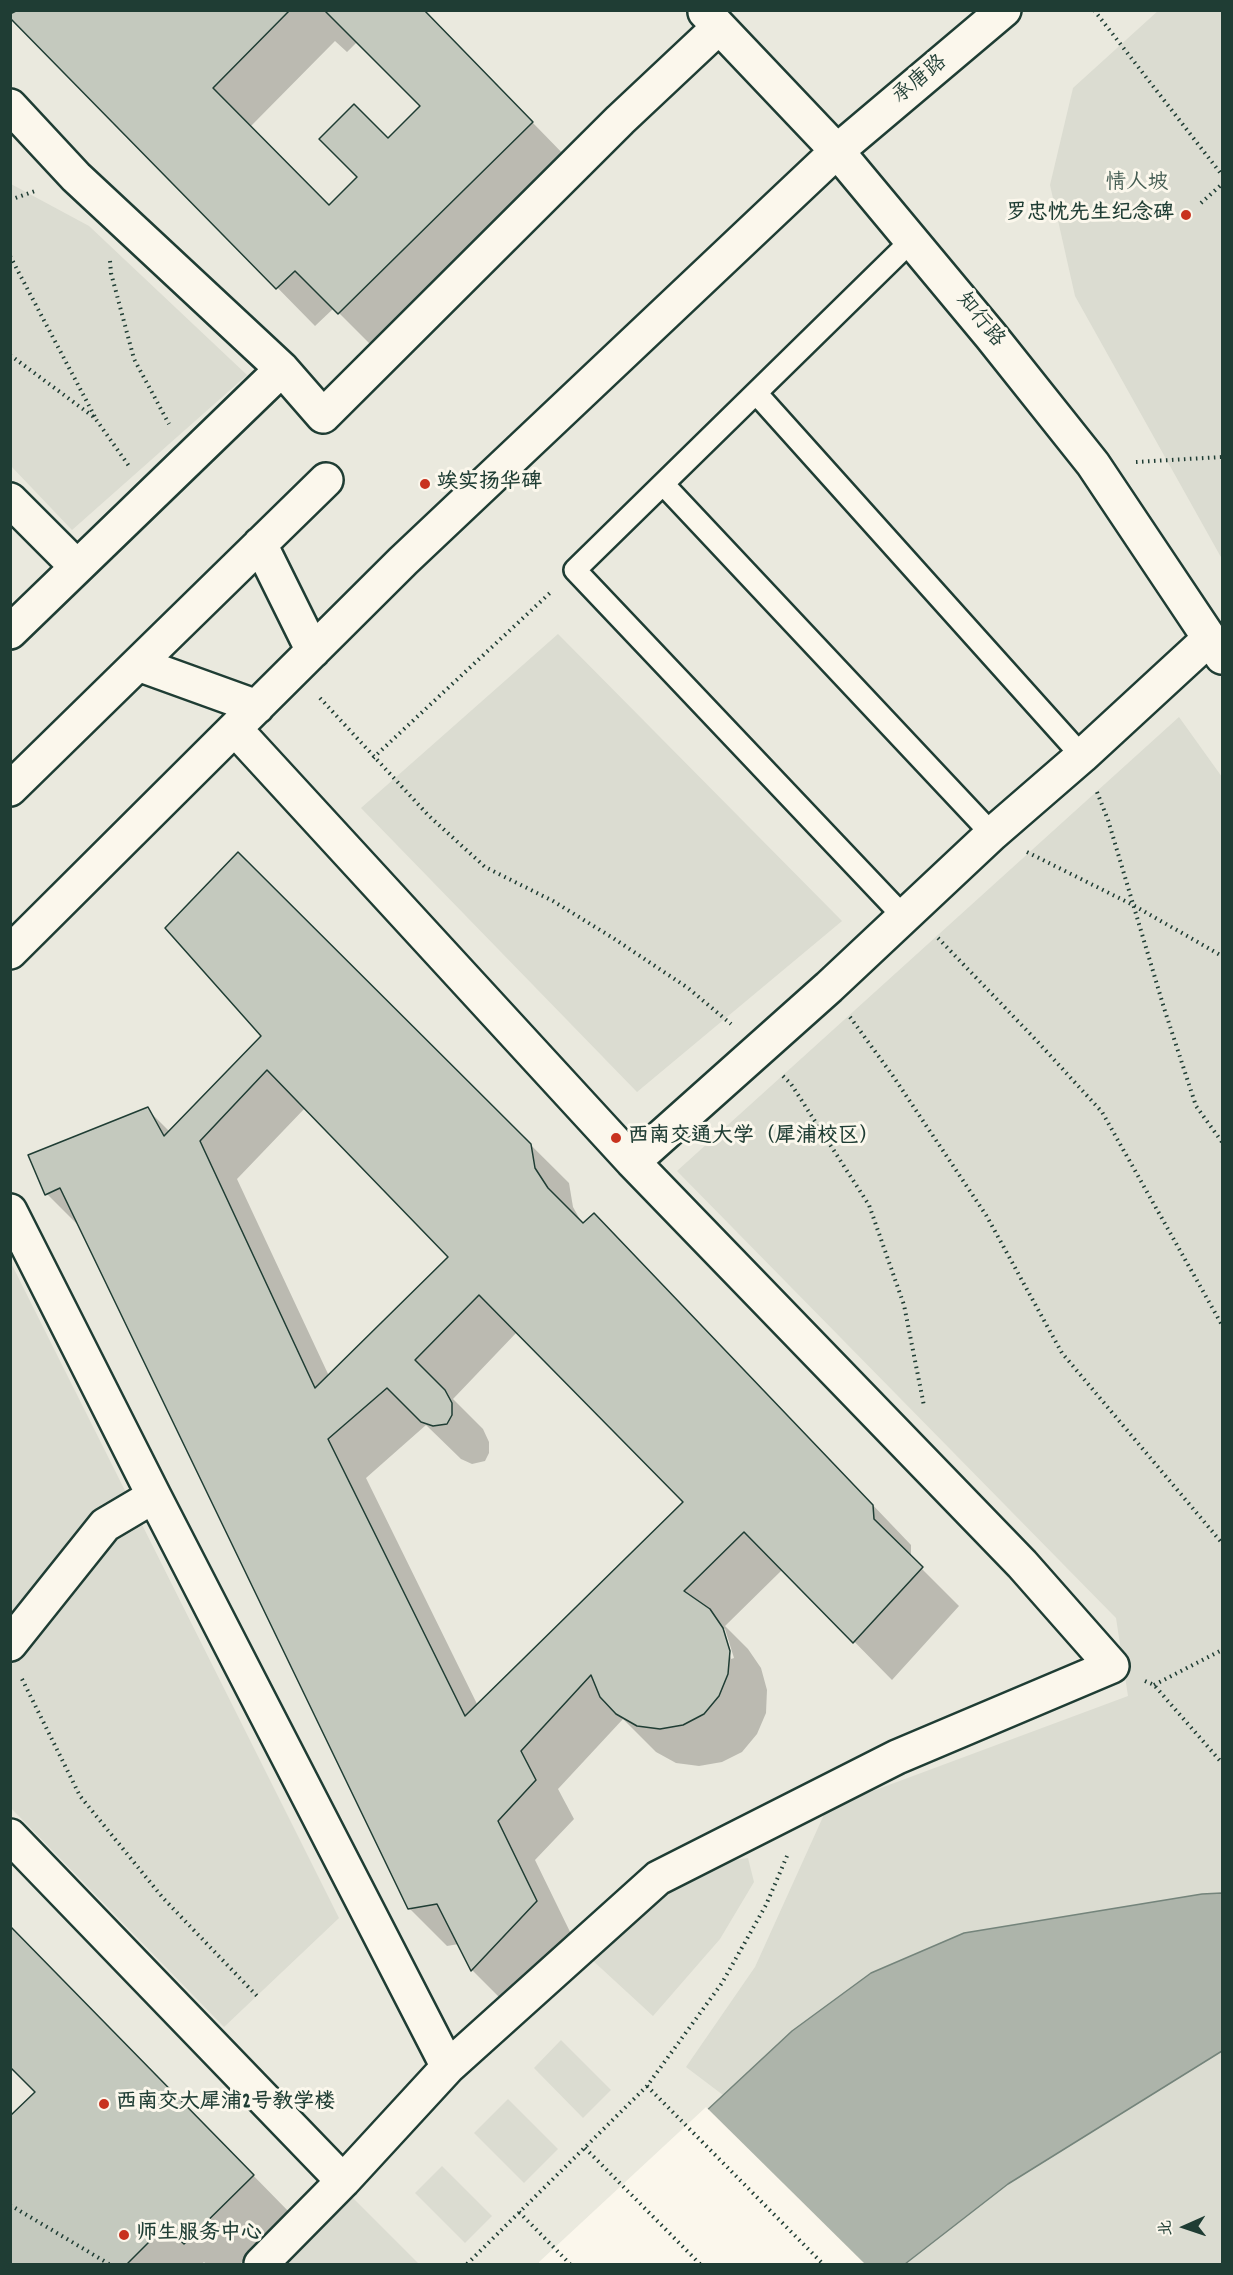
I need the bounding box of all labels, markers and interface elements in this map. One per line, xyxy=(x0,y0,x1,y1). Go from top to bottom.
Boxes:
street label: 承唐路 xyxy=(889,51,953,111)
park label: 情人坡 xyxy=(1106,172,1168,198)
place label: 罗忠忱先生纪念碑 xyxy=(1006,202,1174,228)
marker: 罗忠忱先生纪念碑 xyxy=(1179,208,1193,222)
street label: 知行路 xyxy=(949,289,1009,353)
place label: 竢实扬华碑 xyxy=(437,471,542,497)
marker: 竢实扬华碑 xyxy=(418,477,432,491)
place label: 西南交通大学（犀浦校区） xyxy=(628,1125,880,1151)
marker: 西南交通大学（犀浦校区） xyxy=(609,1131,623,1145)
place label: 西南交大犀浦2号教学楼 xyxy=(116,2091,335,2117)
marker: 西南交大犀浦2号教学楼 xyxy=(97,2097,111,2111)
north arrow xyxy=(1155,2197,1215,2257)
text: 北 xyxy=(1155,2219,1178,2237)
place label: 师生服务中心 xyxy=(136,2222,262,2248)
marker: 师生服务中心 xyxy=(117,2228,131,2242)

